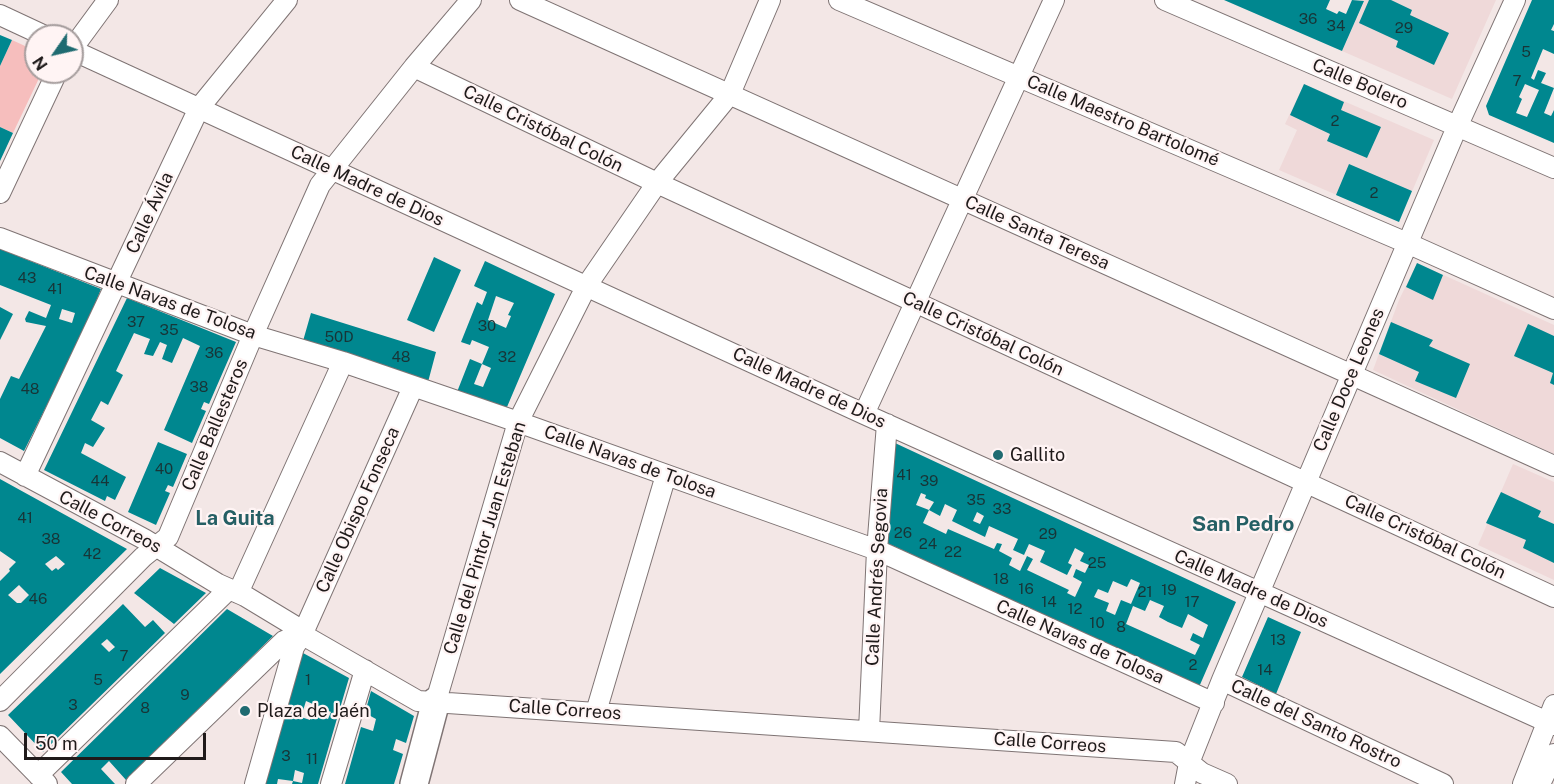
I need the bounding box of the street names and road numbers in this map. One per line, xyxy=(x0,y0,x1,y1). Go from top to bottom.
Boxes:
street label: Calle Bolero xyxy=(1309,54,1411,114)
street label: Calle Maestro Bartolomé xyxy=(1024,71,1222,171)
street label: Calle Cristóbal Colón xyxy=(460,81,626,177)
street label: Calle Madre de Dios xyxy=(287,141,447,231)
street label: Calle Ávila xyxy=(122,169,178,257)
street label: Calle Santa Teresa xyxy=(961,191,1113,275)
street label: Calle Navas de Tolosa xyxy=(81,262,259,344)
street label: Calle Cristóbal Colón xyxy=(899,287,1067,381)
street label: Calle Doce Leones xyxy=(1309,305,1389,455)
street label: Calle Madre de Dios xyxy=(729,343,889,433)
street label: Calle Ballesteros xyxy=(177,356,253,494)
street label: Calle del Pintor Juan Esteban xyxy=(439,419,531,657)
street label: Calle Navas de Tolosa xyxy=(541,421,719,503)
street label: Calle Obispo Fonseca xyxy=(312,424,404,596)
street label: Calle Correos xyxy=(55,486,165,558)
street label: Calle Andrés Segovia xyxy=(862,488,892,666)
street label: Calle Cristóbal Colón xyxy=(1341,490,1509,584)
street label: Calle Madre de Dios xyxy=(1171,545,1331,633)
street label: Calle Navas de Tolosa xyxy=(993,595,1167,689)
street label: Calle del Santo Rostro xyxy=(1227,675,1405,773)
street label: Calle Correos xyxy=(508,695,622,725)
street label: Calle Correos xyxy=(993,728,1107,758)

